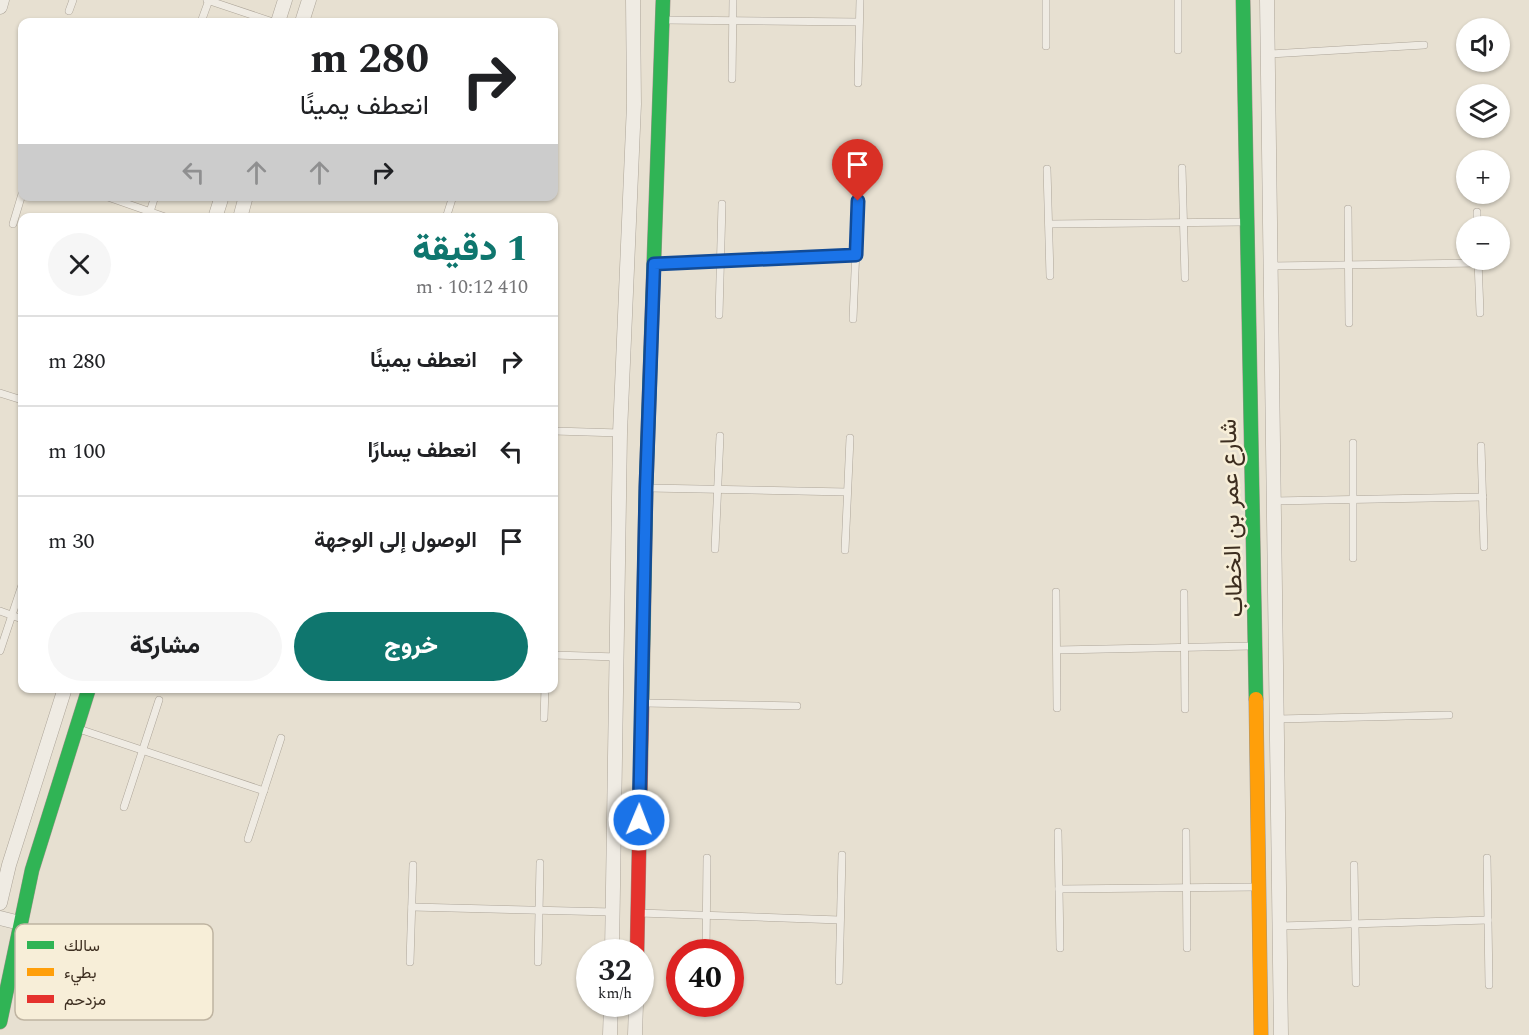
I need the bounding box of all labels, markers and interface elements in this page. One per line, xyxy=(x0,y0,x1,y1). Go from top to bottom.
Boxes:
map controls xyxy=(1456,18,1510,270)
button: sound xyxy=(1456,18,1510,72)
text: 280 m xyxy=(310,28,429,91)
icon: right xyxy=(450,42,528,120)
button: layers xyxy=(1456,84,1510,138)
text: انعطف يمينًا xyxy=(300,85,429,127)
pin xyxy=(832,139,883,201)
icon: arrive xyxy=(841,148,874,181)
button: + xyxy=(1456,150,1510,204)
icon: left xyxy=(177,156,210,189)
icon: ahead xyxy=(240,156,273,189)
icon: ahead xyxy=(303,156,336,189)
icon: right xyxy=(366,156,399,189)
button: − xyxy=(1456,216,1510,270)
text: 1 دقيقة xyxy=(412,222,528,277)
button: close xyxy=(48,233,111,296)
text: 410 m · 10:12 xyxy=(416,272,528,302)
text: انعطف يمينًا xyxy=(370,344,477,377)
text: 280 m xyxy=(48,345,105,378)
icon: right xyxy=(495,345,528,378)
street label: شارع عمر بن الخطاب xyxy=(1211,418,1253,618)
text: انعطف يسارًا xyxy=(367,434,477,467)
text: 100 m xyxy=(48,435,105,468)
icon: left xyxy=(495,435,528,468)
text: الوصول إلى الوجهة xyxy=(314,524,477,557)
text: 30 m xyxy=(48,525,94,558)
icon: arrive xyxy=(495,525,528,558)
button: مشاركة xyxy=(48,612,282,681)
button: خروج xyxy=(294,612,528,681)
position arrow xyxy=(607,788,671,852)
legend xyxy=(15,924,213,1020)
text: سالك xyxy=(64,934,100,958)
speed limit sign: 40 xyxy=(666,939,744,1017)
text: 32 xyxy=(598,948,632,994)
text: بطيء xyxy=(64,961,96,986)
text: km/h xyxy=(598,982,632,1005)
text: مزدحم xyxy=(64,988,106,1012)

